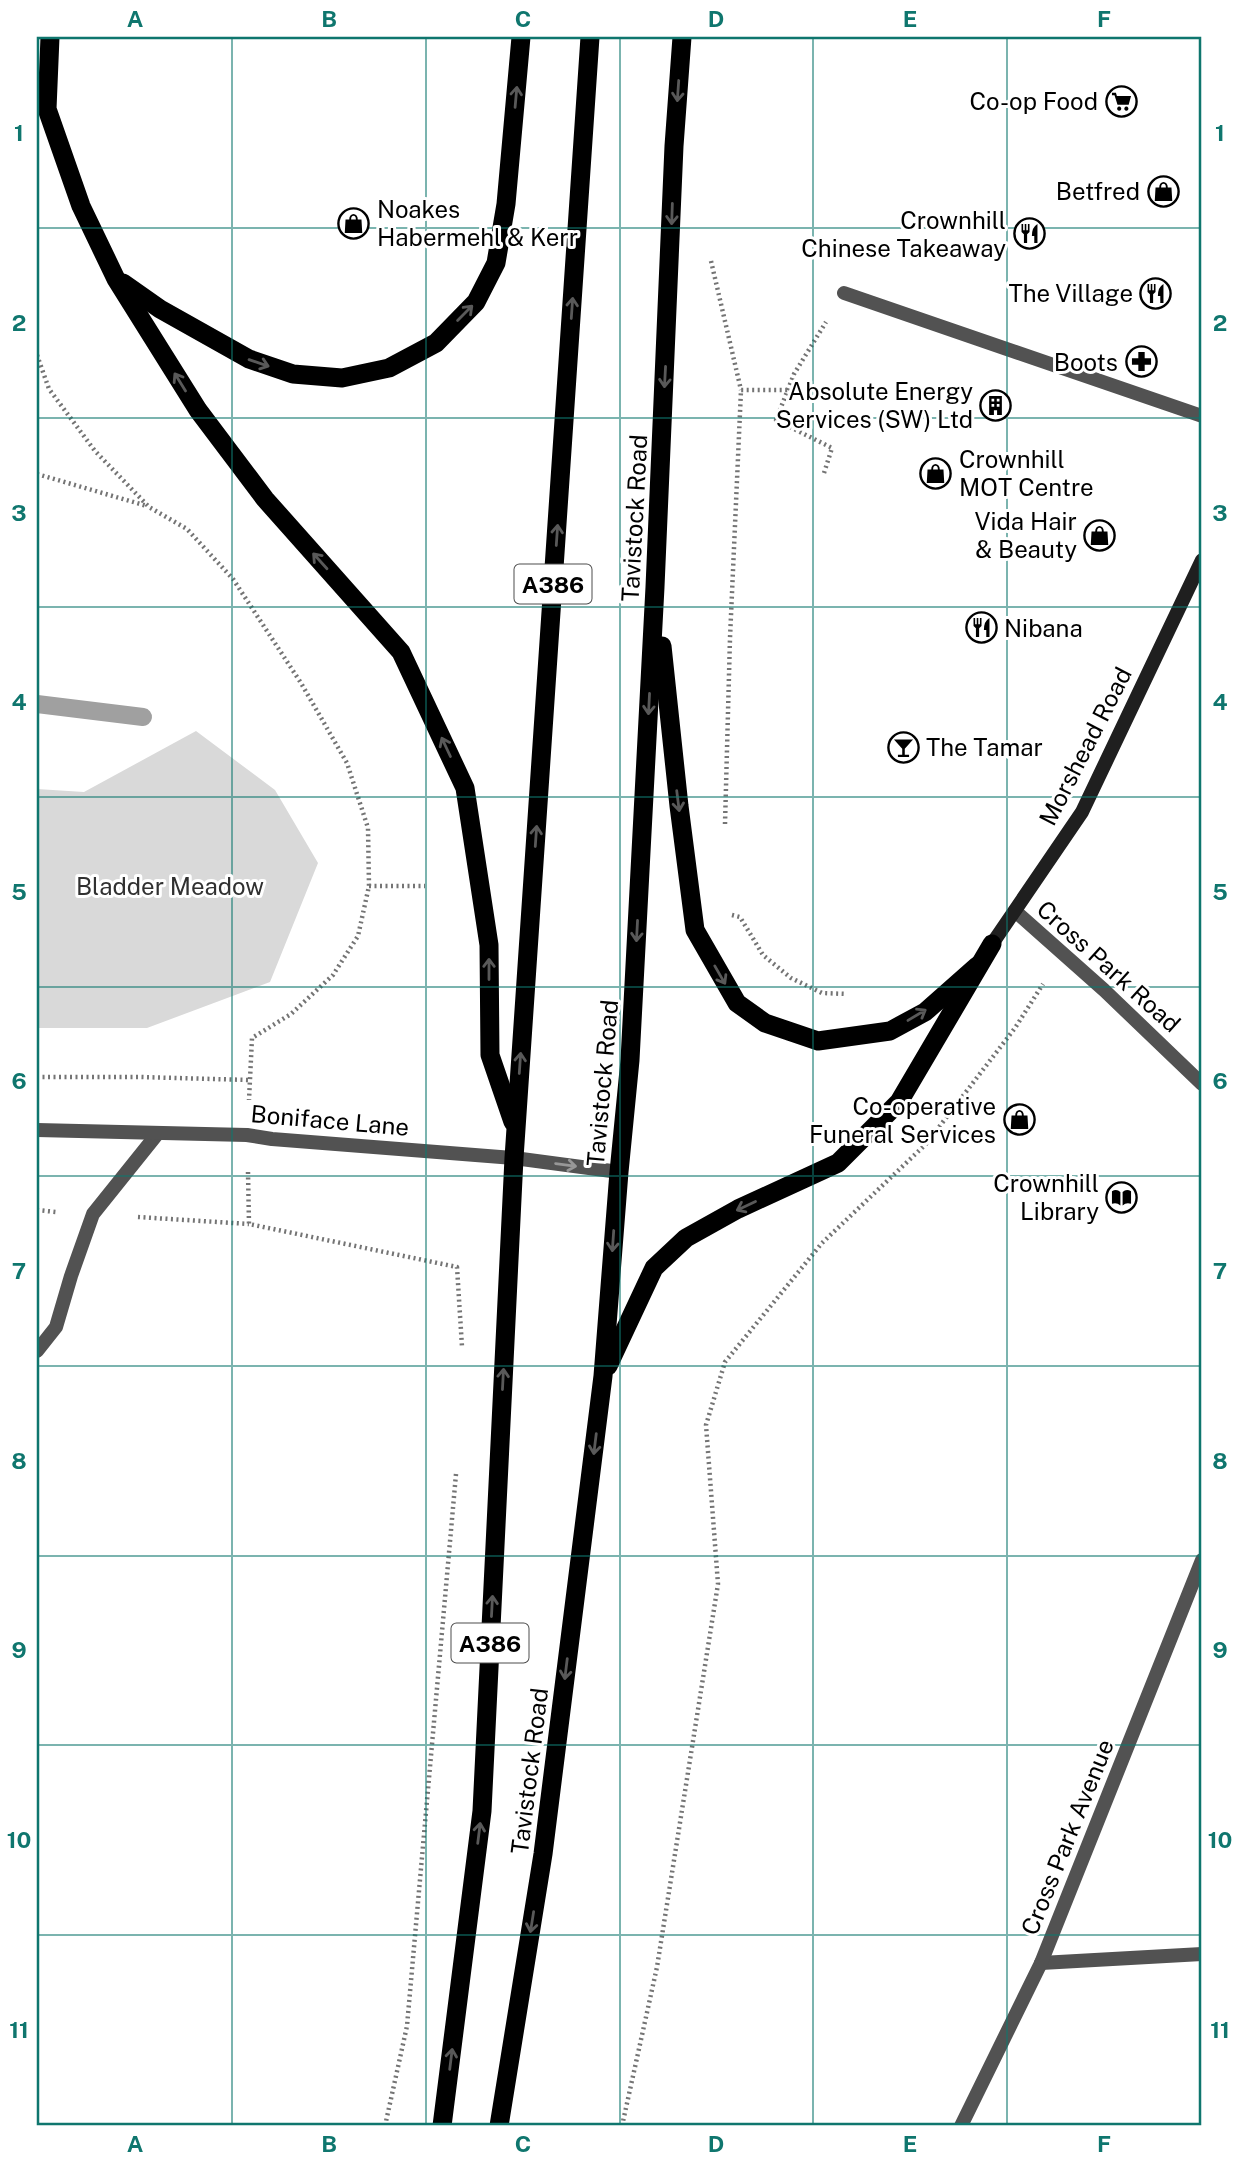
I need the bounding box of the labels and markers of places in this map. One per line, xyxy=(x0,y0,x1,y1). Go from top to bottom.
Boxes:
supermarket icon: Co-op Food xyxy=(1104,84,1138,118)
place label: Co-op Food xyxy=(970,87,1098,115)
shop icon: Betfred xyxy=(1146,174,1180,208)
place label: Betfred xyxy=(1056,177,1140,205)
place label: Noakes Habermehl & Kerr xyxy=(377,195,578,251)
shop icon: Noakes Habermehl & Kerr xyxy=(337,206,371,240)
place label: Crownhill Chinese Takeaway xyxy=(801,206,1006,262)
restaurant icon: Crownhill Chinese Takeaway xyxy=(1012,217,1046,251)
restaurant icon: The Village xyxy=(1139,276,1173,310)
place label: The Village xyxy=(1008,279,1133,307)
pharmacy icon: Boots xyxy=(1124,345,1158,379)
place label: Boots xyxy=(1054,348,1118,376)
place label: Absolute Energy Services (SW) Ltd xyxy=(776,377,973,433)
building icon: Absolute Energy Services (SW) Ltd xyxy=(979,388,1013,422)
place label: Crownhill MOT Centre xyxy=(959,445,1094,501)
shop icon: Crownhill MOT Centre xyxy=(919,456,953,490)
place label: Vida Hair & Beauty xyxy=(974,507,1077,563)
shop icon: Vida Hair & Beauty xyxy=(1083,518,1117,552)
restaurant icon: Nibana xyxy=(964,611,998,645)
place label: Nibana xyxy=(1004,614,1083,642)
bar icon: The Tamar xyxy=(886,730,920,764)
place label: The Tamar xyxy=(926,733,1043,761)
place label: Co-operative Funeral Services xyxy=(809,1092,996,1148)
shop icon: Co-operative Funeral Services xyxy=(1002,1103,1036,1137)
place label: Crownhill Library xyxy=(993,1169,1099,1225)
library icon: Crownhill Library xyxy=(1105,1180,1139,1214)

